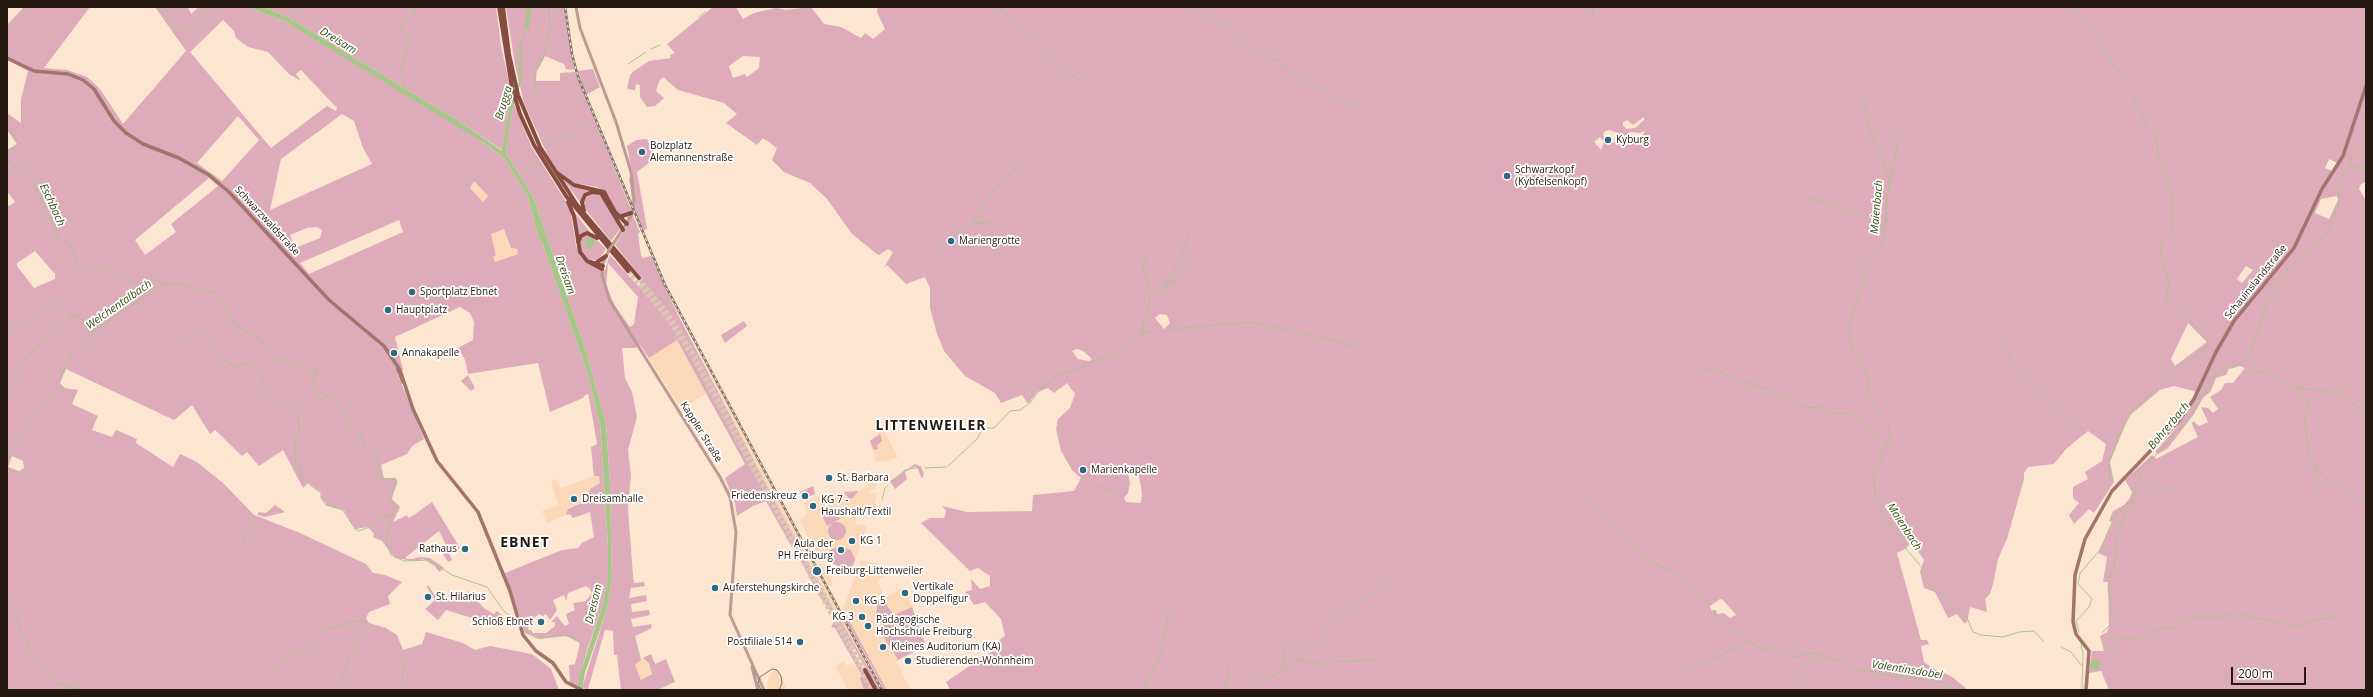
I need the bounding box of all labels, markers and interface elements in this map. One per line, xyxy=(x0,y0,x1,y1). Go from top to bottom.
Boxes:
water label: Dreisam xyxy=(317,25,359,57)
water label: Brugga xyxy=(493,84,515,122)
place label: Kyburg xyxy=(1616,134,1649,146)
marker: Kyburg xyxy=(1603,135,1613,145)
place label: Bolzplatz Alemannenstraße xyxy=(650,140,733,164)
marker: Bolzplatz Alemannenstraße xyxy=(637,147,647,157)
place label: Schwarzkopf (Kybfelsenkopf) xyxy=(1515,164,1587,188)
marker: Schwarzkopf (Kybfelsenkopf) xyxy=(1502,171,1512,181)
water label: Maienbach xyxy=(1868,180,1886,234)
water label: Eschbach xyxy=(36,182,68,228)
street label: Schwarzwaldstraße xyxy=(232,184,302,258)
place label: Mariengrotte xyxy=(959,235,1020,247)
marker: Mariengrotte xyxy=(946,236,956,246)
street label: Schauinslandstraße xyxy=(2222,243,2290,321)
water label: Dreisam xyxy=(552,254,578,296)
water label: Welchentalbach xyxy=(84,277,154,333)
place label: Sportplatz Ebnet xyxy=(420,286,497,298)
marker: Sportplatz Ebnet xyxy=(407,287,417,297)
place label: Hauptplatz xyxy=(396,304,447,316)
marker: Hauptplatz xyxy=(383,305,393,315)
place label: Annakapelle xyxy=(402,347,459,359)
marker: Annakapelle xyxy=(389,348,399,358)
street label: Kappler Straße xyxy=(678,399,724,465)
water label: Bohrerbach xyxy=(2146,400,2192,452)
district label: LITTENWEILER xyxy=(876,418,986,434)
place label: Marienkapelle xyxy=(1091,464,1157,476)
marker: Marienkapelle xyxy=(1078,465,1088,475)
place label: St. Barbara xyxy=(837,472,889,484)
marker: St. Barbara xyxy=(824,473,834,483)
place label: Friedenskreuz xyxy=(731,490,797,502)
marker: Friedenskreuz xyxy=(800,491,810,501)
place label: Dreisamhalle xyxy=(582,493,643,505)
marker: Dreisamhalle xyxy=(569,494,579,504)
place label: KG 7 - Haushalt/Textil xyxy=(821,494,891,518)
marker: KG 7 - Haushalt/Textil xyxy=(808,501,818,511)
water label: Maienbach xyxy=(1884,501,1924,553)
district label: EBNET xyxy=(500,535,550,551)
place label: KG 1 xyxy=(860,535,882,547)
marker: KG 1 xyxy=(847,536,857,546)
place label: Aula der PH Freiburg xyxy=(778,538,833,562)
place label: Rathaus xyxy=(419,543,457,555)
marker: Rathaus xyxy=(460,544,470,554)
marker: Aula der PH Freiburg xyxy=(836,545,846,555)
marker: Freiburg-Littenweiler xyxy=(811,565,823,577)
place label: Freiburg-Littenweiler xyxy=(826,565,923,577)
place label: Vertikale Doppelfigur xyxy=(913,581,968,604)
place label: Auferstehungskirche xyxy=(723,582,819,594)
water label: Dreisam xyxy=(583,583,605,625)
marker: Auferstehungskirche xyxy=(710,583,720,593)
marker: Vertikale Doppelfigur xyxy=(900,588,910,598)
place label: St. Hilarius xyxy=(436,591,486,603)
marker: St. Hilarius xyxy=(423,592,433,602)
place label: KG 5 xyxy=(864,595,886,607)
marker: KG 5 xyxy=(851,596,861,606)
place label: KG 3 xyxy=(832,611,854,623)
marker: KG 3 xyxy=(857,612,867,622)
place label: Pädagogische Hochschule Freiburg xyxy=(876,614,972,638)
place label: Schloß Ebnet xyxy=(472,616,533,628)
marker: Schloß Ebnet xyxy=(536,617,546,627)
marker: Pädagogische Hochschule Freiburg xyxy=(863,621,873,631)
place label: Postfiliale 514 xyxy=(727,636,792,648)
marker: Postfiliale 514 xyxy=(795,637,805,647)
place label: Kleines Auditorium (KA) xyxy=(891,641,1001,653)
marker: Kleines Auditorium (KA) xyxy=(878,642,888,652)
place label: Studierenden-Wohnheim xyxy=(916,655,1033,667)
marker: Studierenden-Wohnheim xyxy=(903,656,913,666)
water label: Valentinsdobel xyxy=(1871,658,1943,682)
scale bar xyxy=(2233,659,2308,685)
text: 200 m xyxy=(2238,665,2273,682)

